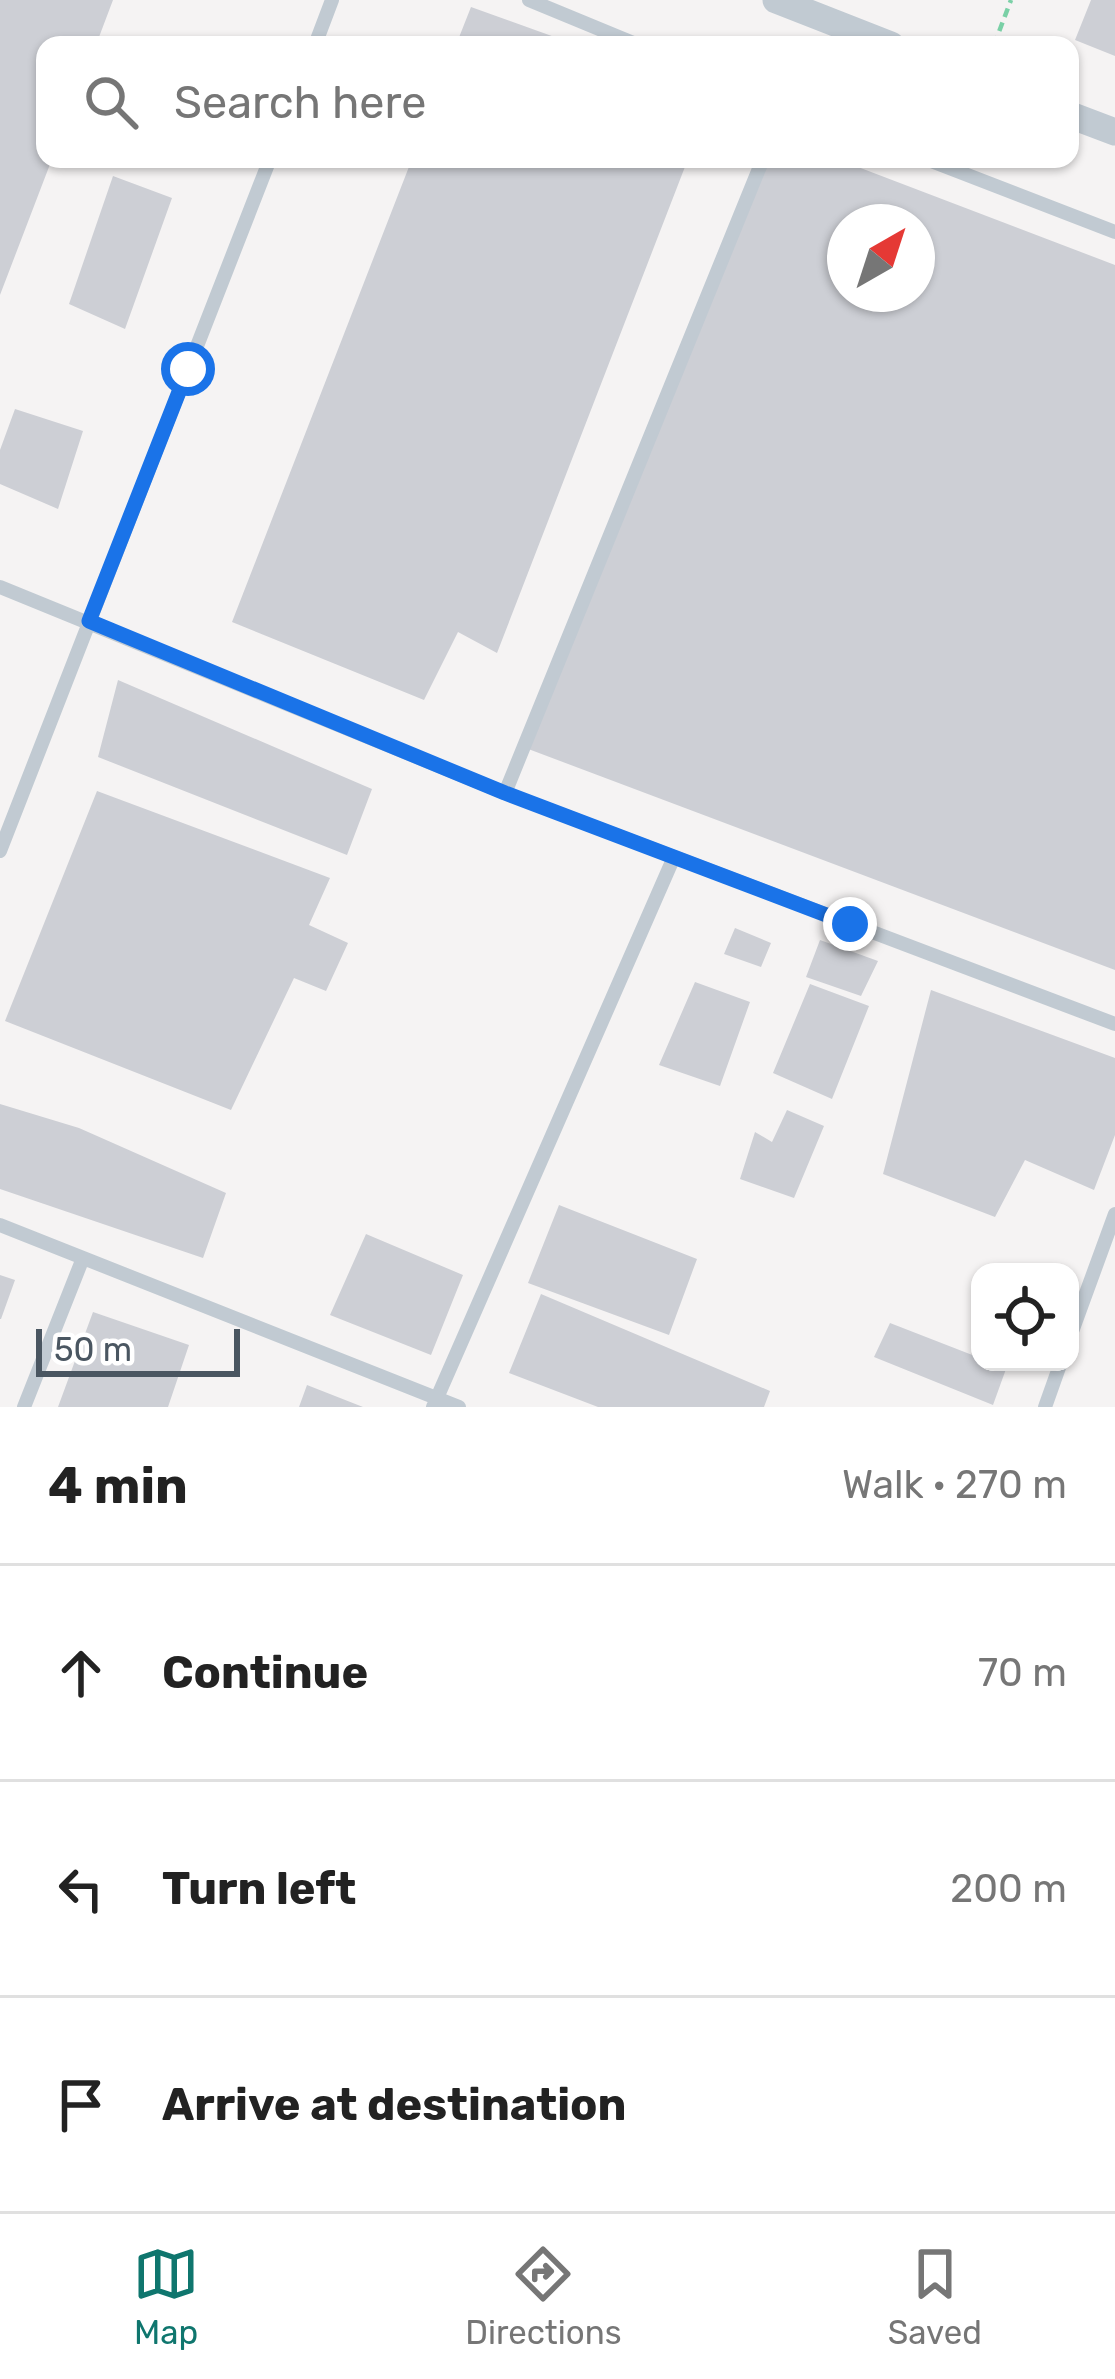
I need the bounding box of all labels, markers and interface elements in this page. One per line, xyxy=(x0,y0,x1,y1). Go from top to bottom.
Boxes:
search box xyxy=(36,36,1079,168)
icon: search xyxy=(78,69,144,135)
text: Search here xyxy=(174,76,426,129)
north arrow xyxy=(827,204,935,312)
route start xyxy=(161,342,215,396)
route end xyxy=(823,897,877,951)
map controls xyxy=(971,1263,1079,1371)
button: locate xyxy=(971,1263,1079,1371)
scale bar xyxy=(36,1323,240,1376)
text: 50 m xyxy=(54,1330,132,1369)
text: 4 min xyxy=(48,1455,188,1516)
text: Walk · 270 m xyxy=(842,1462,1067,1508)
icon: ahead xyxy=(48,1640,114,1706)
text: Continue xyxy=(162,1646,368,1699)
text: 70 m xyxy=(978,1650,1067,1696)
icon: left xyxy=(48,1856,114,1922)
text: Turn left xyxy=(162,1862,356,1915)
text: 200 m xyxy=(950,1866,1067,1912)
icon: arrive xyxy=(48,2072,114,2138)
text: Arrive at destination xyxy=(162,2078,627,2131)
tab: Map xyxy=(133,2241,199,2352)
tab: Directions xyxy=(465,2241,622,2352)
tab: Saved xyxy=(888,2241,982,2352)

